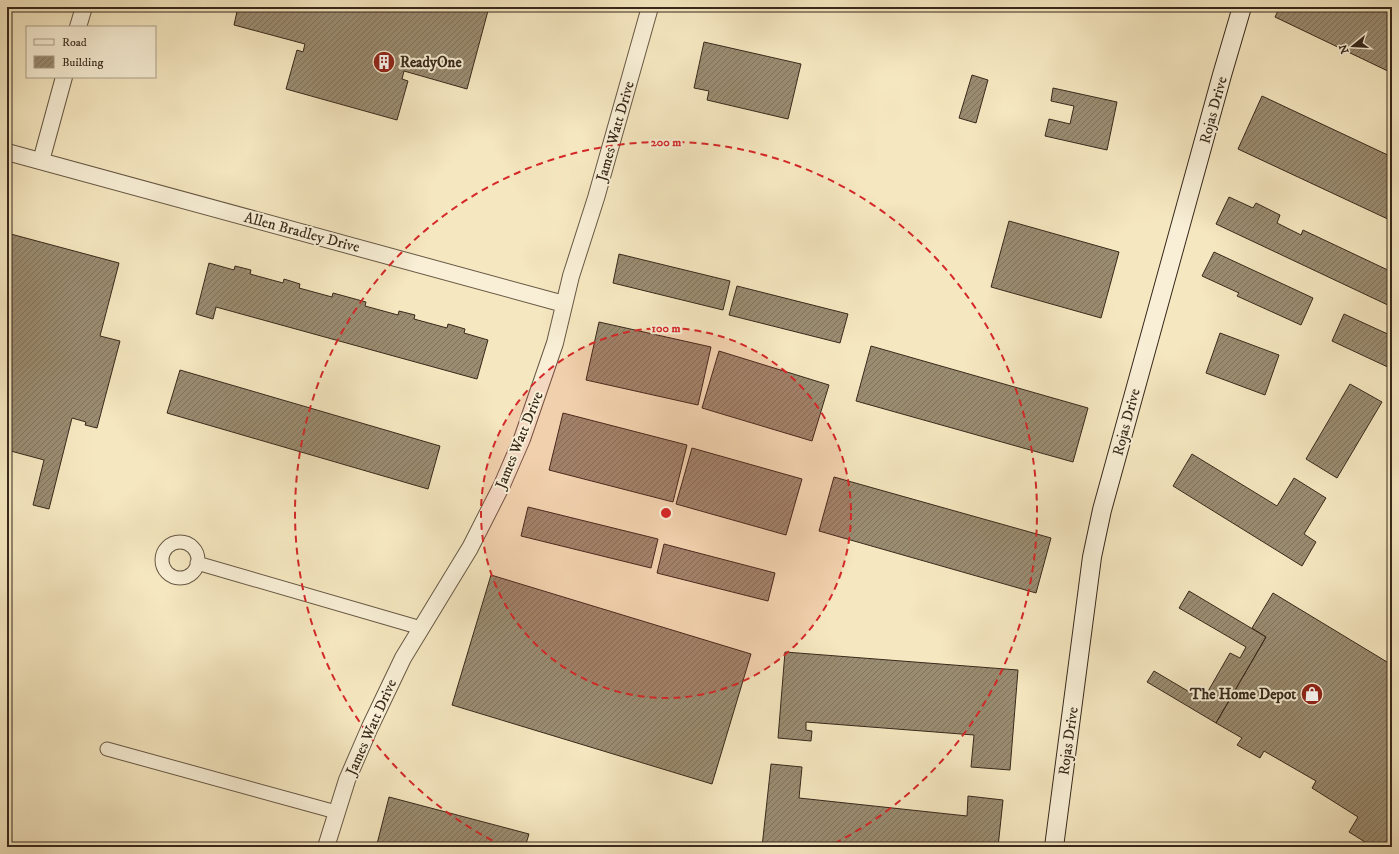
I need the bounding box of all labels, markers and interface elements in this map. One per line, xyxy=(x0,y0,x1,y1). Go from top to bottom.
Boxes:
legend xyxy=(26,26,156,78)
north arrow xyxy=(1333,26,1373,66)
text: Road xyxy=(62,35,87,50)
text: N xyxy=(1336,42,1352,55)
building icon: ReadyOne xyxy=(371,49,397,75)
place label: ReadyOne xyxy=(400,53,462,72)
text: Building xyxy=(62,55,103,70)
street label: Rojas Drive xyxy=(1195,74,1232,146)
street label: James Watt Drive xyxy=(592,79,639,185)
text: 200 m xyxy=(651,135,681,150)
street label: Allen Bradley Drive xyxy=(242,208,362,257)
text: 100 m xyxy=(652,321,680,336)
street label: Rojas Drive xyxy=(1108,386,1145,458)
street label: James Watt Drive xyxy=(491,389,548,493)
centre of rings xyxy=(659,506,673,520)
street label: James Watt Drive xyxy=(341,676,401,780)
shop icon: The Home Depot xyxy=(1299,681,1325,707)
place label: The Home Depot xyxy=(1189,685,1296,704)
street label: Rojas Drive xyxy=(1054,706,1083,776)

